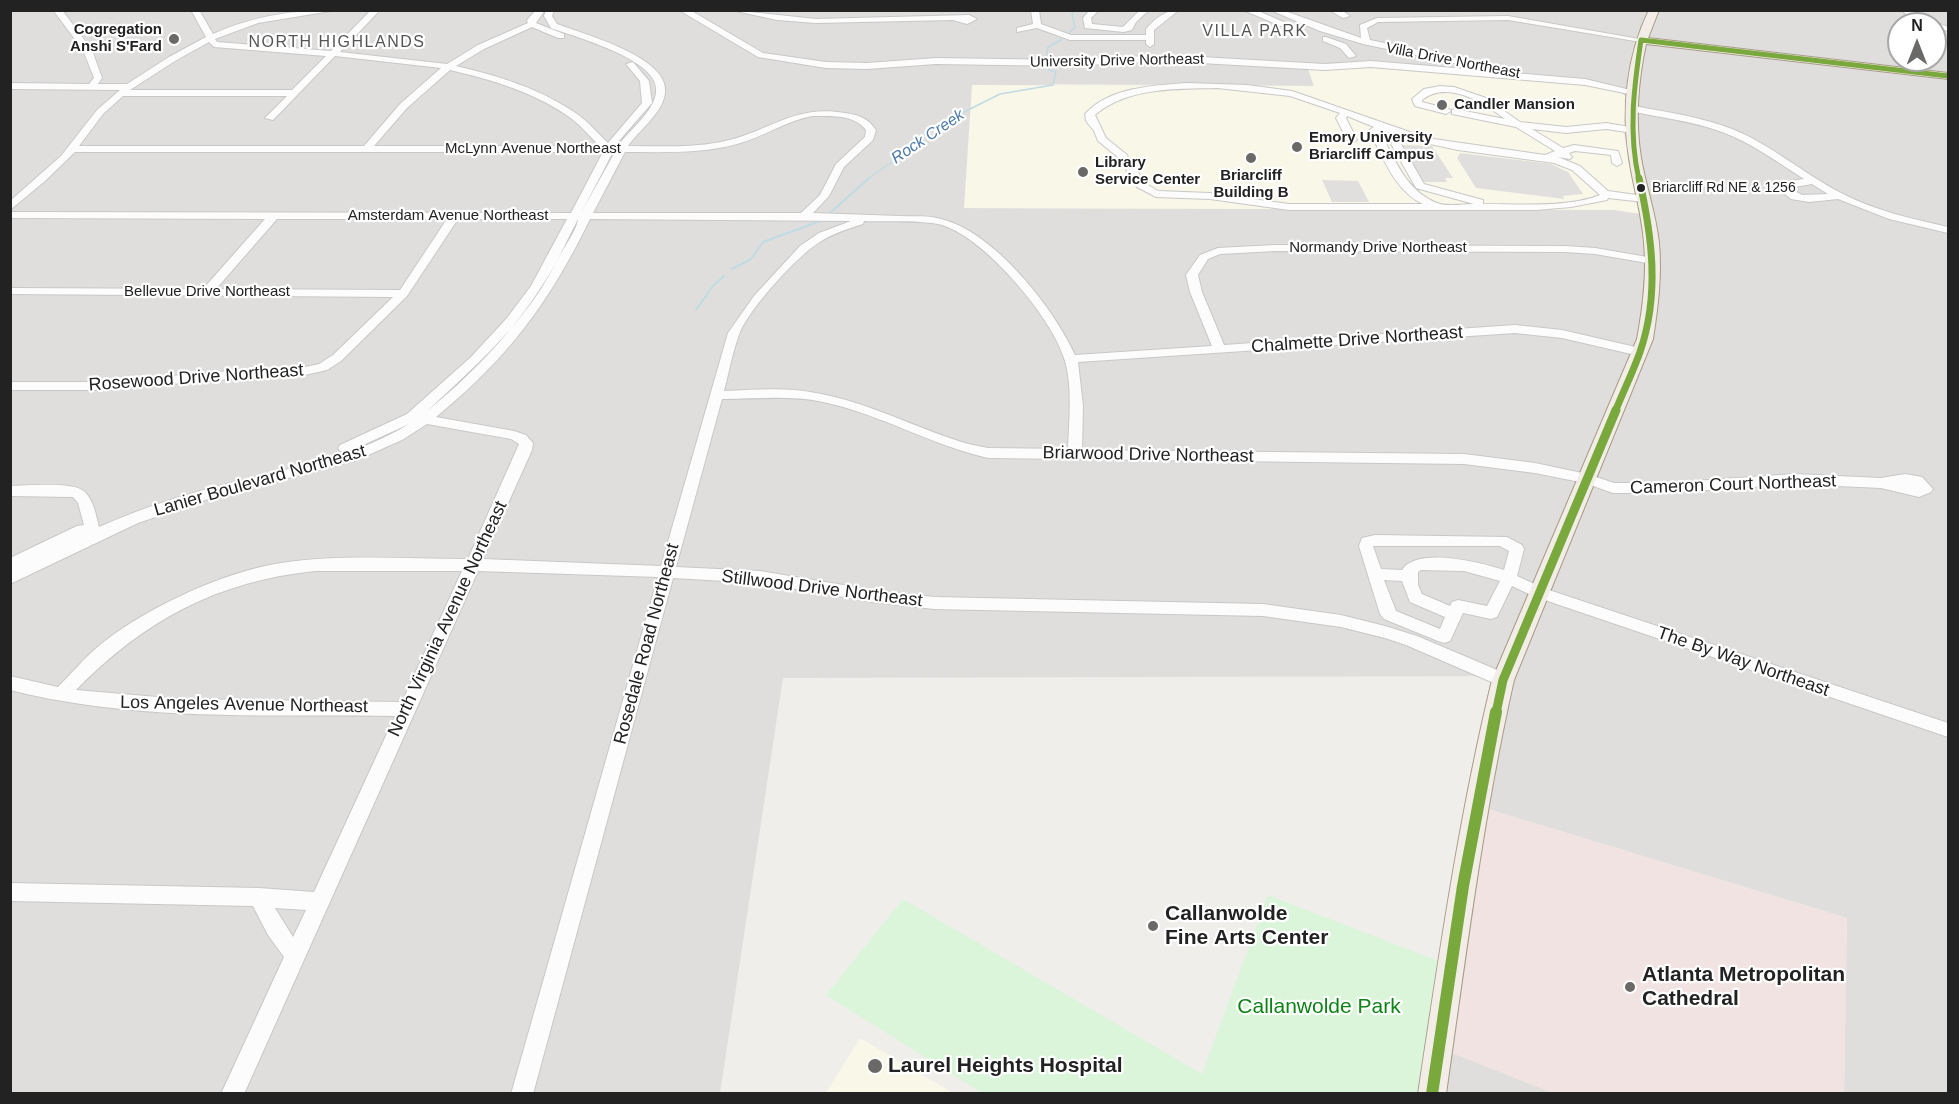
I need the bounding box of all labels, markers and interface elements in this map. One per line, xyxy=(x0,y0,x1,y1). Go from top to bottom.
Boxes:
north arrow xyxy=(1887,12,1947,72)
text: N xyxy=(1911,17,1923,34)
place label: Cogregation Anshi S'Fard xyxy=(70,21,162,56)
district label: VILLA PARK xyxy=(1202,22,1308,42)
marker: Cogregation Anshi S'Fard xyxy=(167,32,181,46)
district label: NORTH HIGHLANDS xyxy=(249,33,425,53)
street label: Villa Drive Northeast xyxy=(1384,39,1522,83)
street label: University Drive Northeast xyxy=(1030,50,1204,72)
place label: Candler Mansion xyxy=(1454,96,1575,114)
marker: Candler Mansion xyxy=(1435,98,1449,112)
water label: Rock Creek xyxy=(888,106,968,168)
place label: Emory University Briarcliff Campus xyxy=(1309,129,1434,164)
street label: McLynn Avenue Northeast xyxy=(445,140,621,158)
marker: Emory University Briarcliff Campus xyxy=(1290,140,1304,154)
marker: Briarcliff Building B xyxy=(1244,151,1258,165)
place label: Library Service Center xyxy=(1095,154,1200,189)
marker: Library Service Center xyxy=(1076,165,1090,179)
place label: Briarcliff Building B xyxy=(1214,167,1288,202)
place label: Briarcliff Rd NE & 1256 xyxy=(1652,180,1796,196)
marker: Briarcliff Rd NE & 1256 xyxy=(1635,182,1647,194)
street label: Amsterdam Avenue Northeast xyxy=(348,207,548,225)
street label: Normandy Drive Northeast xyxy=(1289,239,1467,257)
street label: Bellevue Drive Northeast xyxy=(124,283,290,301)
street label: Chalmette Drive Northeast xyxy=(1250,322,1464,358)
street label: Rosewood Drive Northeast xyxy=(88,360,304,396)
street label: Lanier Boulevard Northeast xyxy=(152,440,368,522)
street label: Briarwood Drive Northeast xyxy=(1042,442,1254,468)
street label: Cameron Court Northeast xyxy=(1630,471,1836,499)
street label: North Virginia Avenue Northeast xyxy=(384,498,512,740)
street label: Rosedale Road Northeast xyxy=(610,541,684,747)
street label: Stillwood Drive Northeast xyxy=(720,566,924,612)
street label: The By Way Northeast xyxy=(1654,622,1832,702)
street label: Los Angeles Avenue Northeast xyxy=(120,692,368,718)
place label: Callanwolde Fine Arts Center xyxy=(1165,901,1328,951)
marker: Callanwolde Fine Arts Center xyxy=(1146,919,1160,933)
place label: Atlanta Metropolitan Cathedral xyxy=(1642,962,1845,1012)
marker: Atlanta Metropolitan Cathedral xyxy=(1623,980,1637,994)
park label: Callanwolde Park xyxy=(1237,994,1401,1020)
place label: Laurel Heights Hospital xyxy=(888,1053,1123,1079)
marker: Laurel Heights Hospital xyxy=(866,1057,884,1075)

